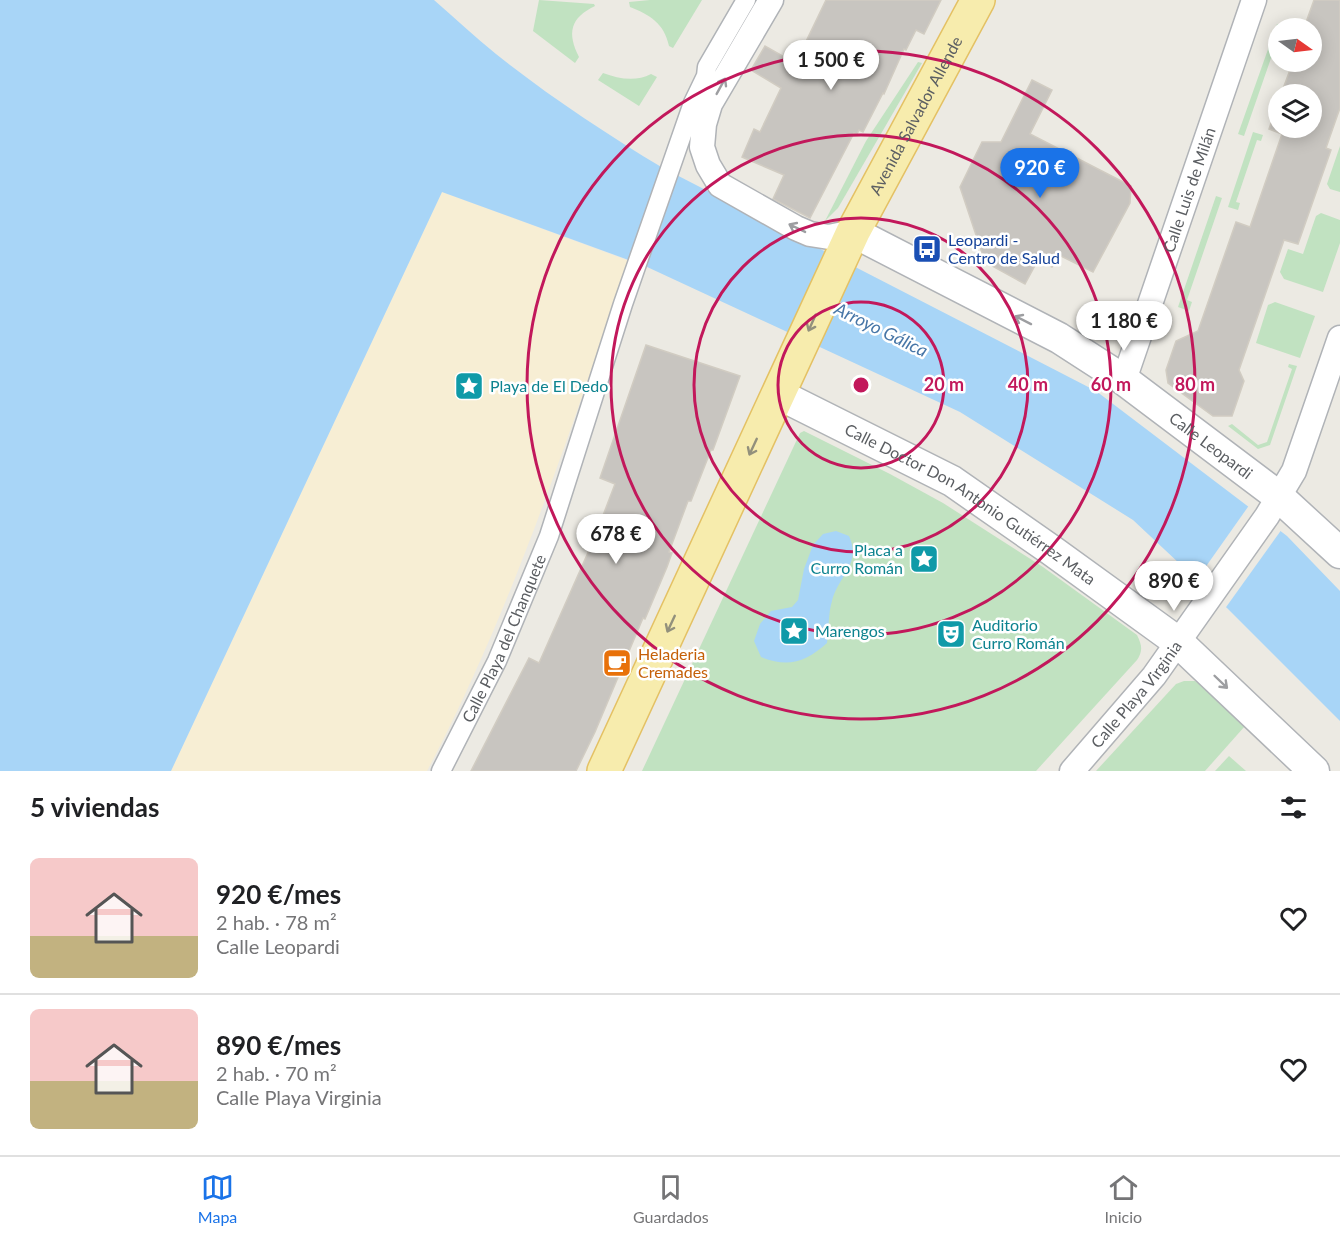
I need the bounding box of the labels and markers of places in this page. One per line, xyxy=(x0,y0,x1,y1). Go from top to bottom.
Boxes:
pin: 1 500 € xyxy=(776,40,886,91)
pin: 920 € xyxy=(998,148,1082,199)
place label: Leopardi - Centro de Salud xyxy=(948,230,1060,267)
bus stop icon: Leopardi - Centro de Salud xyxy=(911,233,943,265)
pin: 1 180 € xyxy=(1069,301,1179,352)
place icon: Playa de El Dedo xyxy=(453,370,485,402)
centre of rings xyxy=(851,375,871,395)
place label: Playa de El Dedo xyxy=(490,376,608,395)
pin: 678 € xyxy=(574,514,658,565)
place label: Placa a Curro Román xyxy=(810,540,903,577)
place icon: Placa a Curro Román xyxy=(908,543,940,575)
pin: 890 € xyxy=(1132,561,1216,612)
place icon: Marengos xyxy=(778,615,810,647)
place label: Auditorio Curro Román xyxy=(972,615,1065,652)
theatre icon: Auditorio Curro Román xyxy=(935,618,967,650)
place label: Marengos xyxy=(815,621,885,640)
place label: Heladeria Cremades xyxy=(638,644,708,681)
cafe icon: Heladeria Cremades xyxy=(601,647,633,679)

